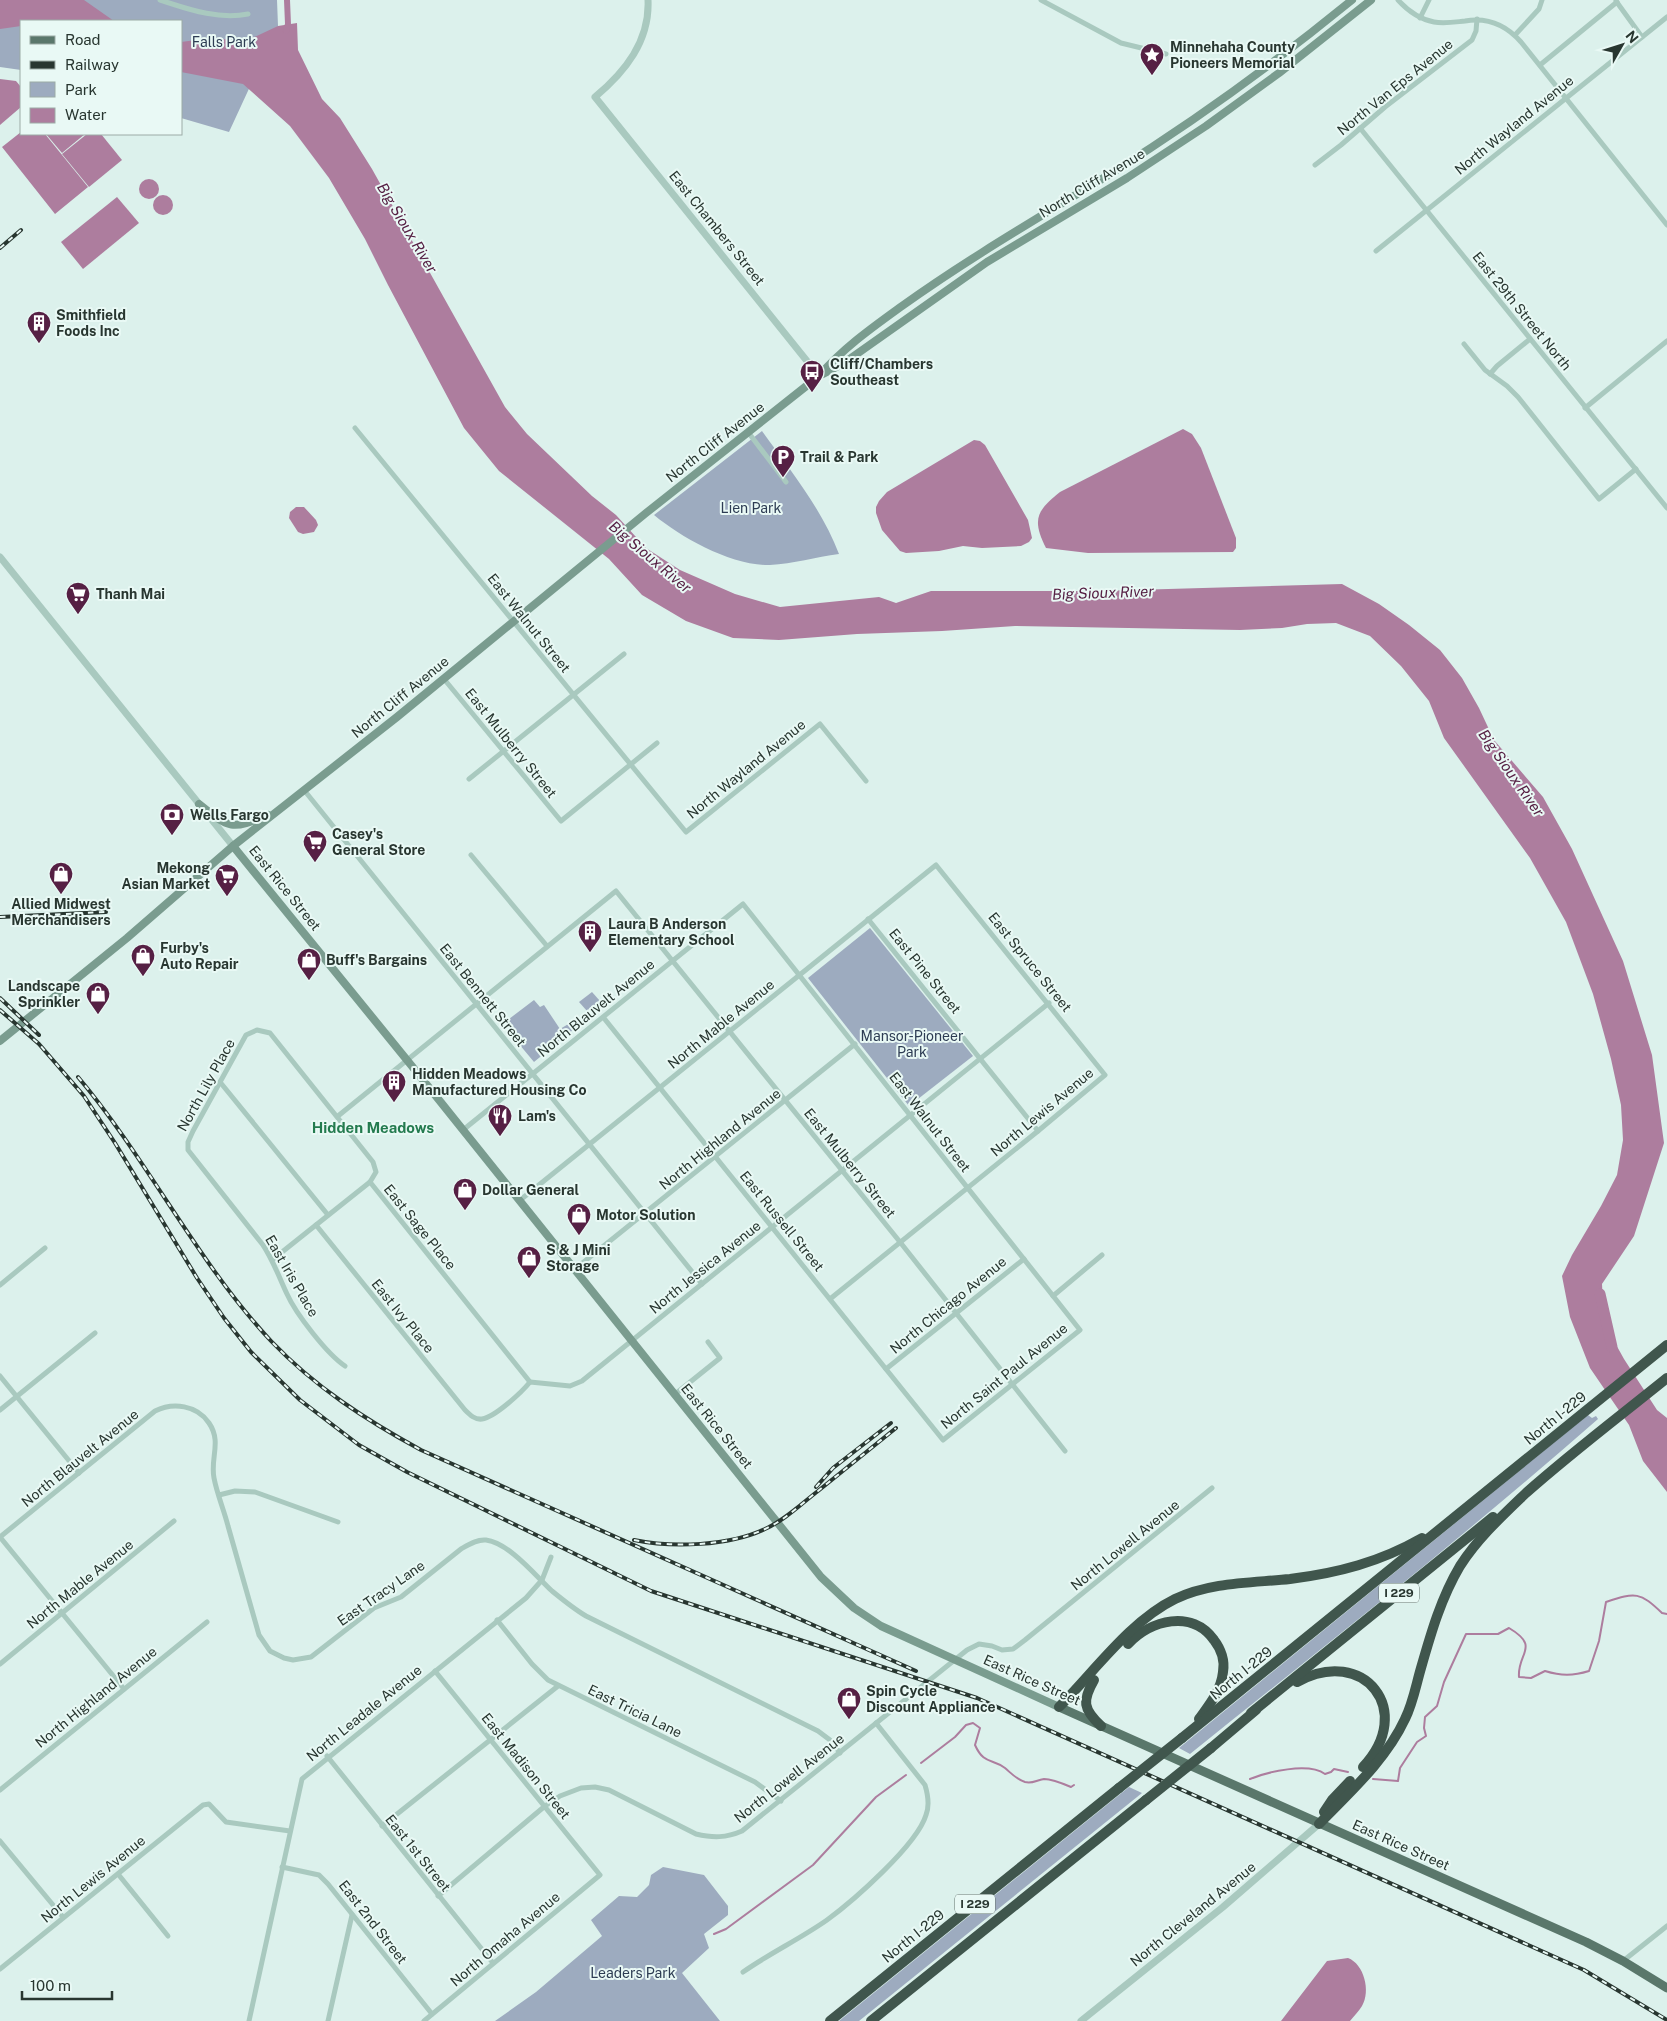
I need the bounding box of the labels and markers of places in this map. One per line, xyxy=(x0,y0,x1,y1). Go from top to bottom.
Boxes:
place label: Minnehaha County Pioneers Memorial xyxy=(1170,39,1295,71)
place icon: Minnehaha County Pioneers Memorial xyxy=(1139,42,1165,76)
place label: Smithfield Foods Inc xyxy=(56,307,126,339)
building icon: Smithfield Foods Inc xyxy=(26,310,52,344)
place label: Cliff/Chambers Southeast xyxy=(830,356,933,388)
bus stop icon: Cliff/Chambers Southeast xyxy=(799,359,825,393)
parking icon: Trail & Park xyxy=(770,444,796,478)
place label: Trail & Park xyxy=(800,449,878,465)
supermarket icon: Thanh Mai xyxy=(65,581,91,615)
place label: Thanh Mai xyxy=(96,586,165,602)
bank icon: Wells Fargo xyxy=(159,802,185,836)
place label: Wells Fargo xyxy=(190,807,269,823)
place label: Casey's General Store xyxy=(332,826,425,858)
supermarket icon: Casey's General Store xyxy=(302,829,328,863)
place label: Mekong Asian Market xyxy=(122,860,210,892)
shop icon: Allied Midwest Merchandisers xyxy=(48,861,74,895)
supermarket icon: Mekong Asian Market xyxy=(214,863,240,897)
place label: Allied Midwest Merchandisers xyxy=(11,896,111,928)
place label: Laura B Anderson Elementary School xyxy=(608,916,735,948)
building icon: Laura B Anderson Elementary School xyxy=(577,919,603,953)
place label: Furby's Auto Repair xyxy=(160,940,239,972)
shop icon: Furby's Auto Repair xyxy=(130,943,156,977)
shop icon: Buff's Bargains xyxy=(296,947,322,981)
place label: Buff's Bargains xyxy=(326,952,427,968)
place label: Landscape Sprinkler xyxy=(8,978,80,1010)
shop icon: Landscape Sprinkler xyxy=(85,981,111,1015)
place label: Hidden Meadows Manufactured Housing Co xyxy=(412,1066,587,1098)
building icon: Hidden Meadows Manufactured Housing Co xyxy=(381,1069,407,1103)
restaurant icon: Lam's xyxy=(487,1103,513,1137)
place label: Lam's xyxy=(518,1108,556,1124)
shop icon: Dollar General xyxy=(452,1177,478,1211)
place label: Dollar General xyxy=(482,1182,580,1198)
shop icon: Motor Solution xyxy=(566,1202,592,1236)
place label: Motor Solution xyxy=(596,1207,695,1223)
place label: S & J Mini Storage xyxy=(546,1242,610,1274)
shop icon: S & J Mini Storage xyxy=(516,1245,542,1279)
place label: Spin Cycle Discount Appliance xyxy=(866,1683,996,1715)
shop icon: Spin Cycle Discount Appliance xyxy=(836,1686,862,1720)

